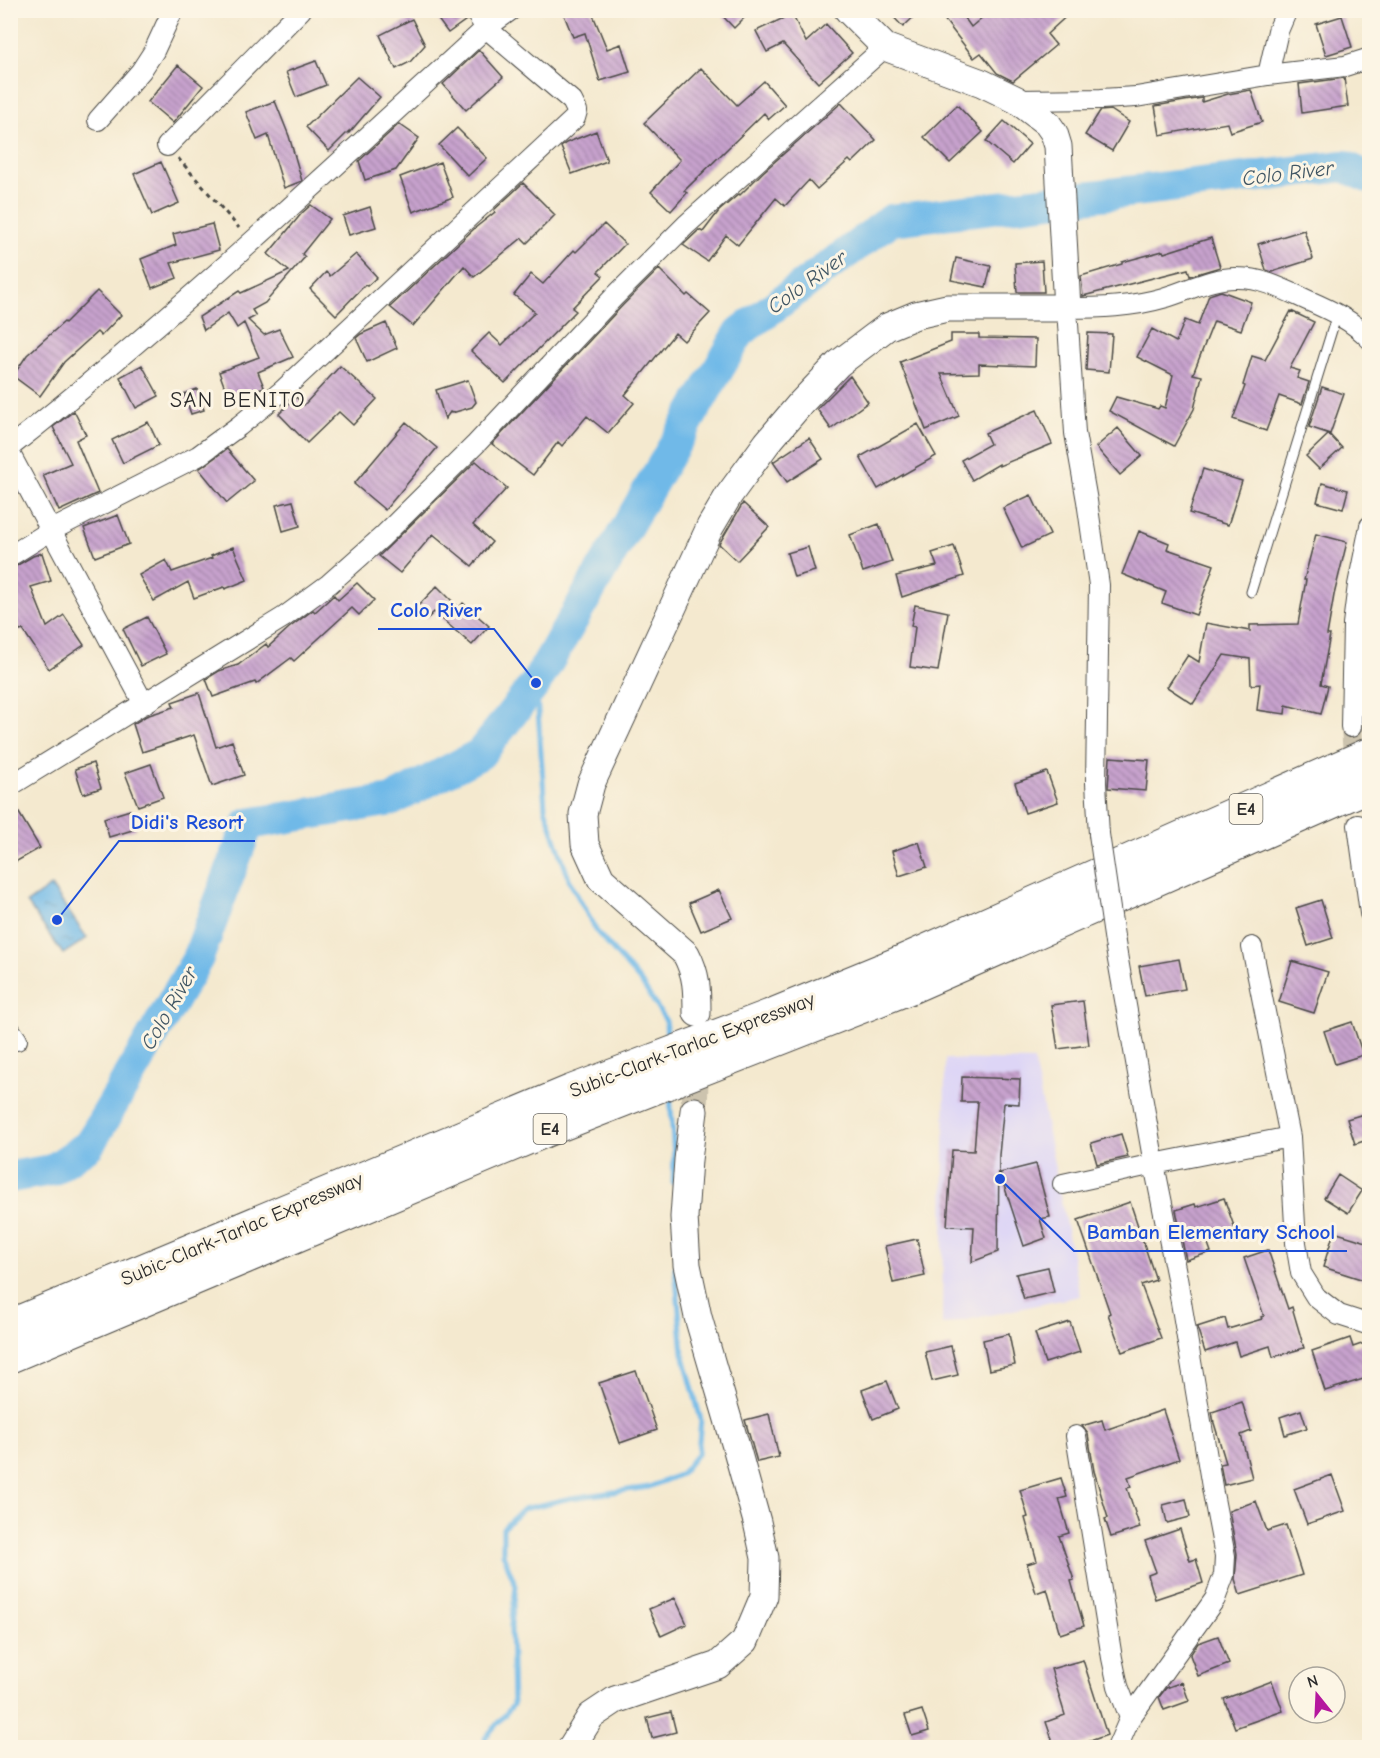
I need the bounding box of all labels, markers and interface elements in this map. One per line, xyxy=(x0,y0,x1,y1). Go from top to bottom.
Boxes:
water label: Colo River xyxy=(1241,155,1337,190)
water label: Colo River xyxy=(763,244,852,319)
district label: SAN BENITO xyxy=(170,387,306,413)
callout: Colo River xyxy=(378,590,494,629)
text: Colo River xyxy=(390,598,482,622)
road number: E4 xyxy=(1230,794,1262,824)
callout: Didi's Resort xyxy=(119,802,255,841)
text: Didi's Resort xyxy=(131,810,244,834)
water label: Colo River xyxy=(136,961,203,1054)
street label: Subic-Clark-Tarlac Expressway xyxy=(566,988,818,1102)
road number: E4 xyxy=(534,1114,566,1144)
street label: Subic-Clark-Tarlac Expressway xyxy=(118,1167,367,1291)
callout: Bamban Elementary School xyxy=(1074,1212,1347,1251)
text: Bamban Elementary School xyxy=(1087,1220,1335,1244)
north arrow xyxy=(1287,1665,1347,1725)
text: N xyxy=(1305,1672,1320,1692)

